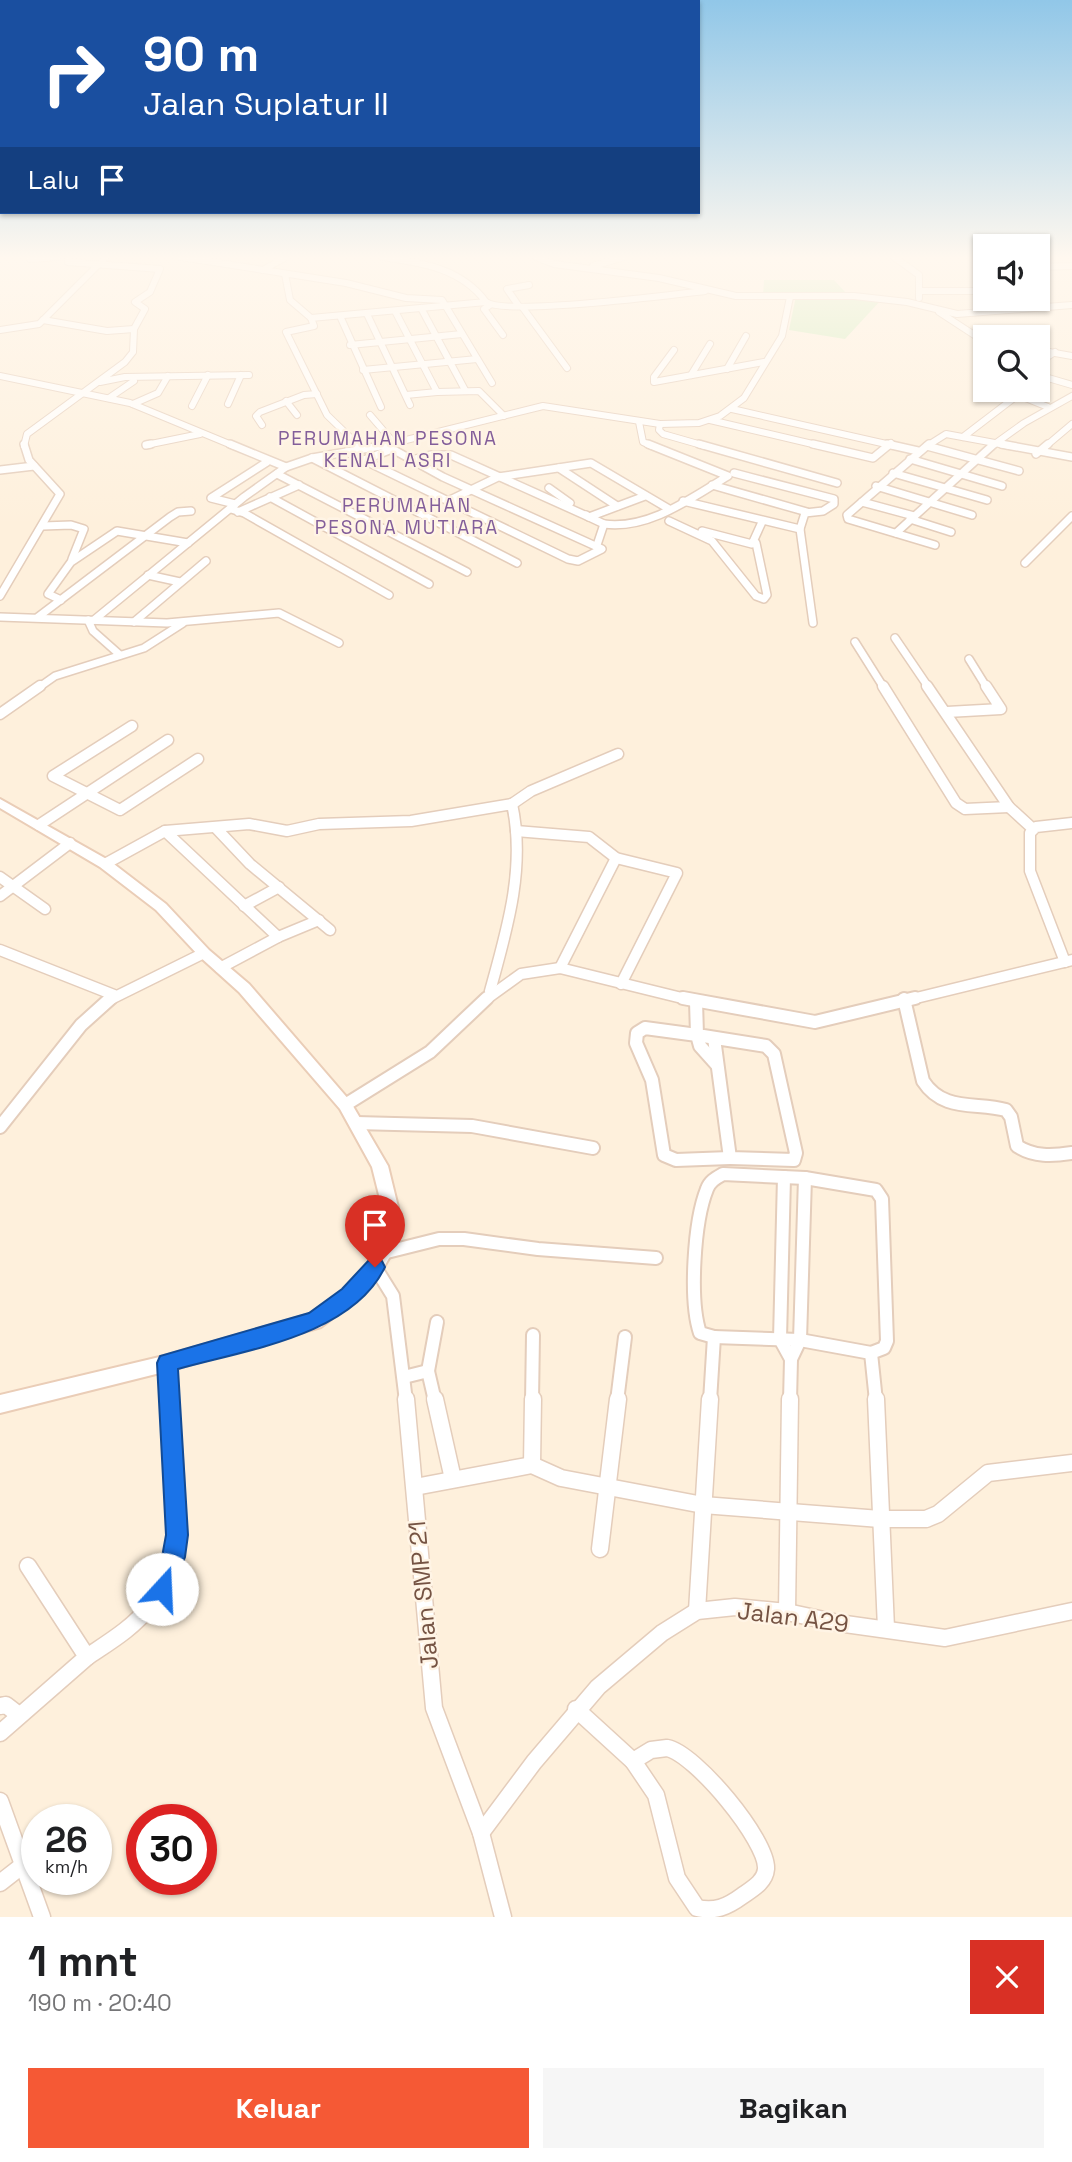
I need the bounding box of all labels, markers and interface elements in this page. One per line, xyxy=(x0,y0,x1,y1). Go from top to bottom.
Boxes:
text: 90 m xyxy=(143,23,259,85)
icon: right xyxy=(28,28,119,119)
text: Jalan Suplatur II xyxy=(143,84,389,124)
icon: arrive xyxy=(93,161,131,199)
text: Lalu xyxy=(28,163,79,197)
map controls xyxy=(973,234,1050,402)
button: sound xyxy=(973,234,1050,311)
button: search xyxy=(973,325,1050,402)
district label: PERUMAHAN PESONA KENALI ASRI xyxy=(278,426,498,473)
district label: PERUMAHAN PESONA MUTIARA xyxy=(315,493,499,540)
pin xyxy=(345,1195,405,1267)
icon: arrive xyxy=(356,1206,394,1244)
street label: Jalan SMP 21 xyxy=(401,1520,445,1670)
position arrow xyxy=(125,1552,199,1626)
street label: Jalan A29 xyxy=(736,1595,850,1639)
speed limit sign: 30 xyxy=(126,1804,217,1895)
text: 26 xyxy=(45,1818,88,1862)
text: km/h xyxy=(45,1855,88,1878)
text: 1 mnt xyxy=(28,1935,138,1988)
button: close xyxy=(970,1940,1044,2014)
text: 190 m · 20:40 xyxy=(28,1988,172,2018)
button: Keluar xyxy=(28,2068,529,2148)
button: Bagikan xyxy=(543,2068,1044,2148)

